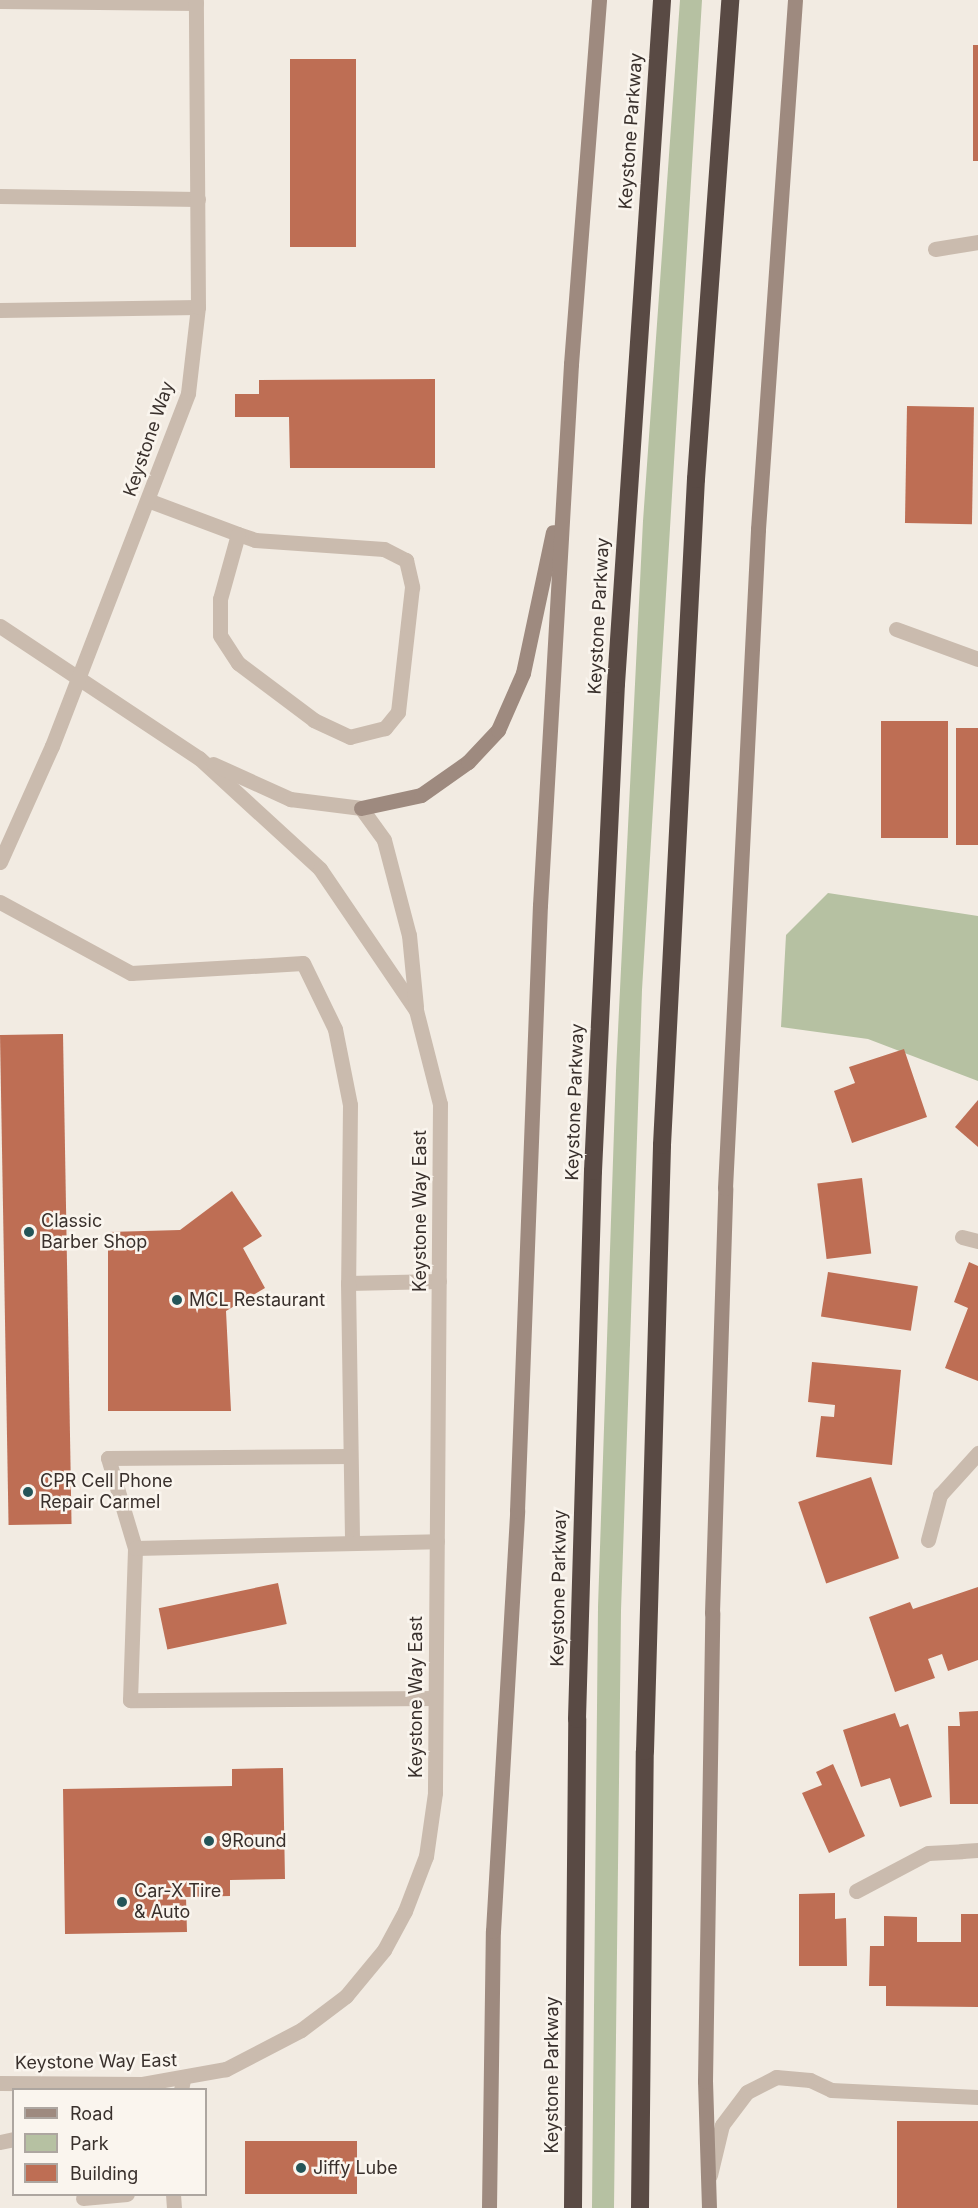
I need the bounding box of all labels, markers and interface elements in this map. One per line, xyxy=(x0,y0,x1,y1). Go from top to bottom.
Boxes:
street label: Keystone Parkway xyxy=(615,52,647,210)
street label: Keystone Way xyxy=(119,378,179,500)
street label: Keystone Parkway xyxy=(584,537,614,695)
street label: Keystone Parkway xyxy=(561,1023,589,1181)
street label: Keystone Way East xyxy=(409,1130,431,1292)
place label: Classic Barber Shop xyxy=(41,1211,147,1254)
marker: Classic Barber Shop xyxy=(22,1225,36,1239)
place label: MCL Restaurant xyxy=(189,1289,325,1311)
marker: MCL Restaurant xyxy=(170,1293,184,1307)
place label: CPR Cell Phone Repair Carmel xyxy=(40,1471,173,1514)
marker: CPR Cell Phone Repair Carmel xyxy=(21,1485,35,1499)
street label: Keystone Parkway xyxy=(547,1509,571,1667)
street label: Keystone Way East xyxy=(405,1616,427,1778)
place label: 9Round xyxy=(221,1830,287,1852)
marker: 9Round xyxy=(202,1834,216,1848)
place label: Car-X Tire & Auto xyxy=(134,1881,221,1924)
marker: Car-X Tire & Auto xyxy=(115,1895,129,1909)
street label: Keystone Parkway xyxy=(541,1996,563,2154)
street label: Keystone Way East xyxy=(15,2050,177,2074)
legend xyxy=(12,2088,207,2196)
text: Road xyxy=(70,2103,113,2124)
text: Park xyxy=(70,2133,109,2154)
place label: Jiffy Lube xyxy=(313,2157,398,2179)
marker: Jiffy Lube xyxy=(294,2161,308,2175)
text: Building xyxy=(70,2163,138,2184)

